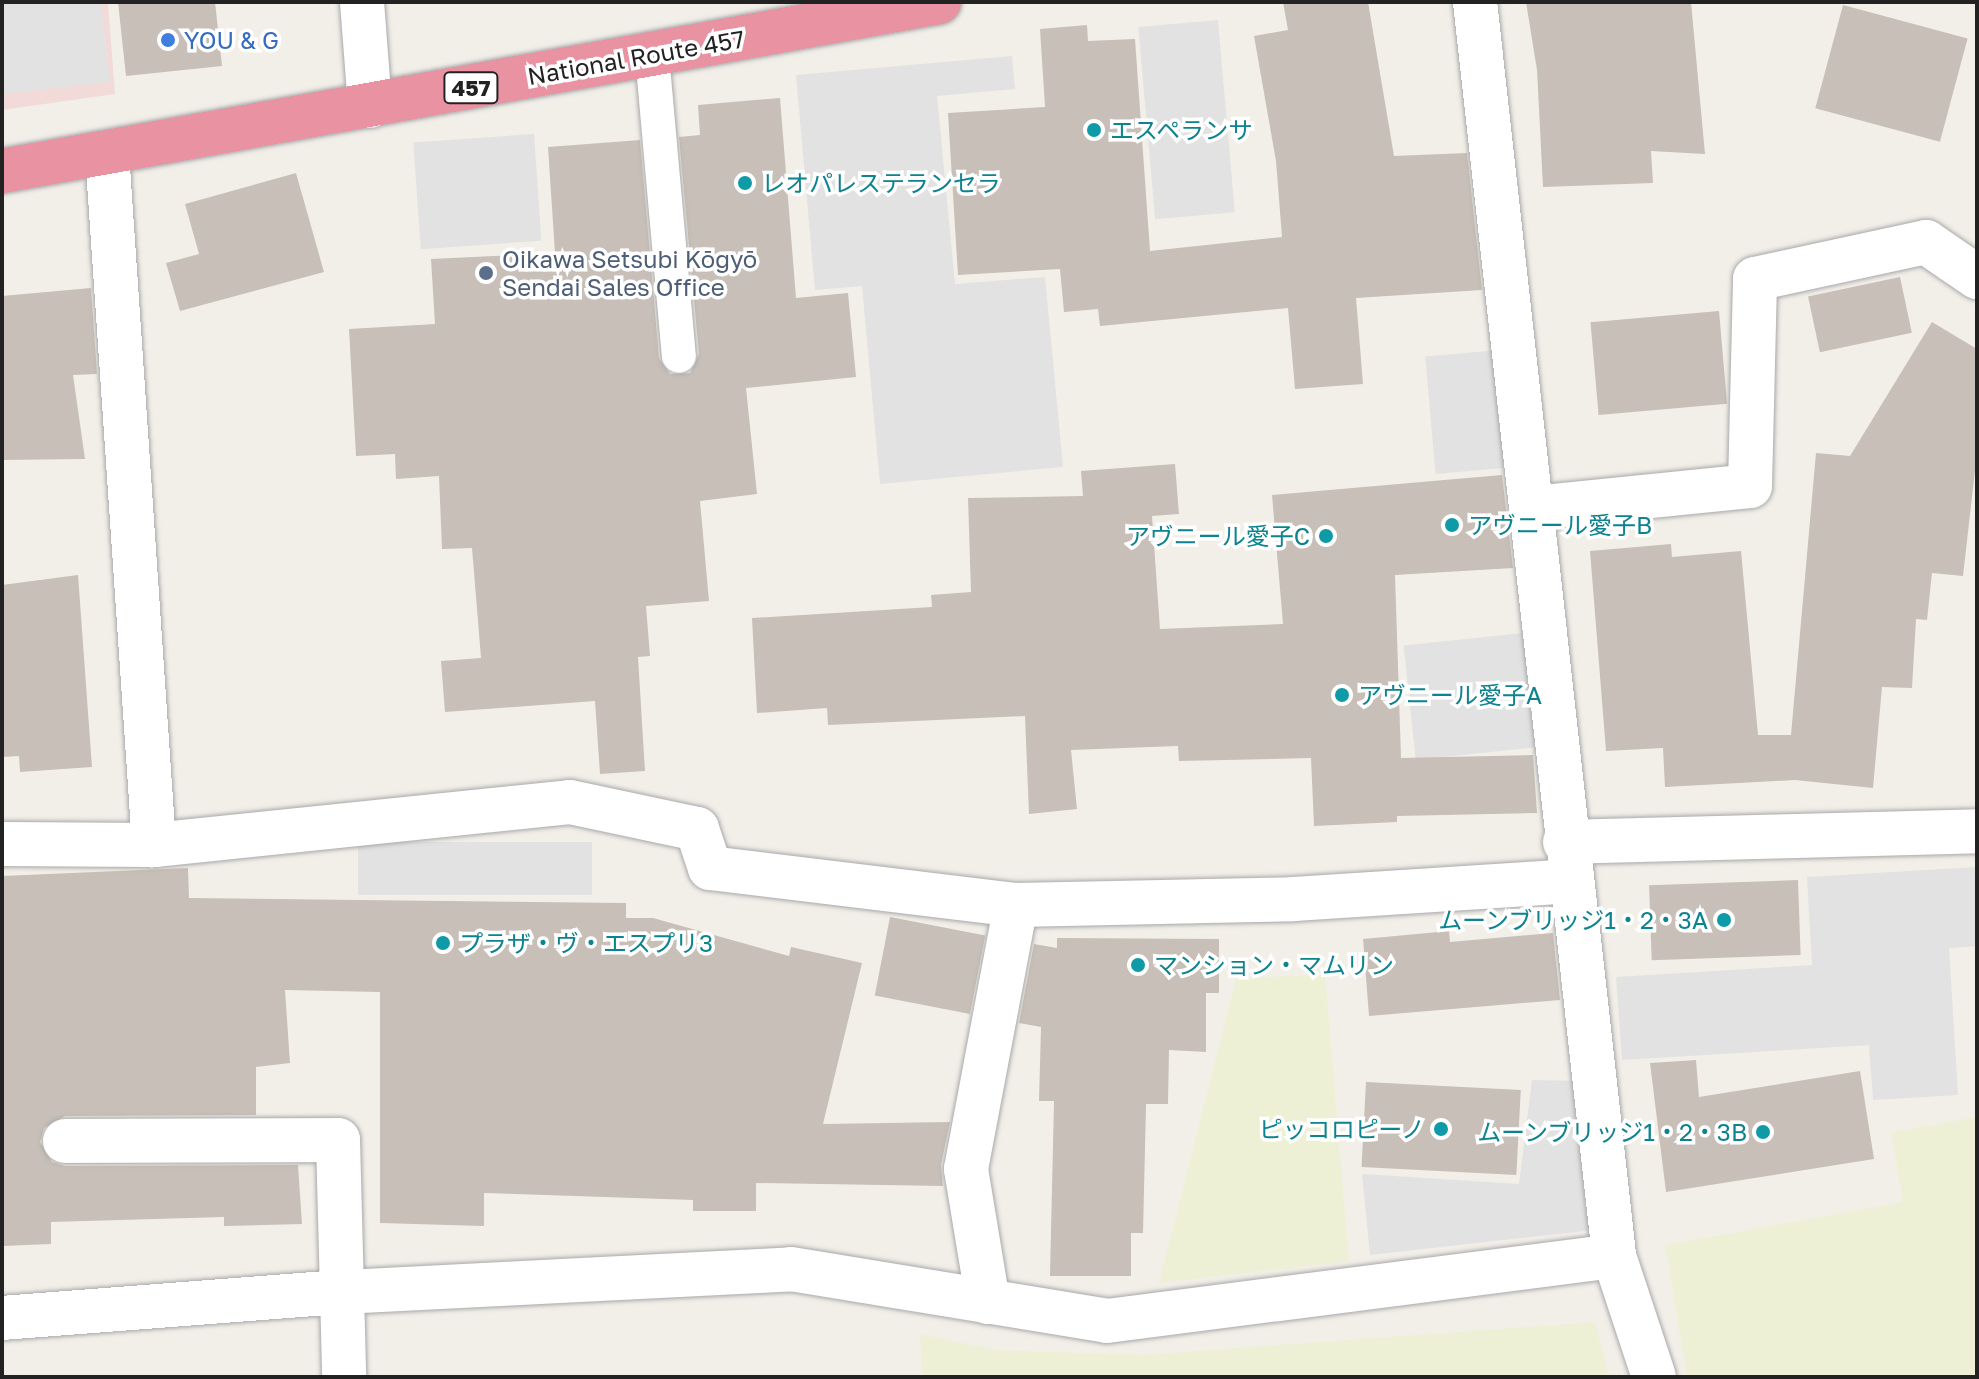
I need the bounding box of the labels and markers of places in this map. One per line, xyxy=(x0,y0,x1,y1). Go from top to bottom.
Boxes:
place label: YOU & G xyxy=(184,26,279,54)
marker: YOU & G xyxy=(159,31,177,49)
place label: エスペランサ xyxy=(1110,116,1254,144)
marker: エスペランサ xyxy=(1085,121,1103,139)
place label: レオパレステランセラ xyxy=(761,169,1001,197)
marker: レオパレステランセラ xyxy=(736,174,754,192)
place label: Oikawa Setsubi Kōgyō Sendai Sales Office xyxy=(502,245,757,301)
marker: Oikawa Setsubi Kōgyō Sendai Sales Office xyxy=(477,264,495,282)
place label: アヴニール愛子B xyxy=(1468,511,1652,539)
marker: アヴニール愛子B xyxy=(1443,516,1461,534)
place label: アヴニール愛子C xyxy=(1126,522,1310,550)
marker: アヴニール愛子C xyxy=(1317,527,1335,545)
place label: アヴニール愛子A xyxy=(1358,681,1542,709)
marker: アヴニール愛子A xyxy=(1333,686,1351,704)
place label: ムーンブリッジ1・2・3A xyxy=(1436,906,1708,934)
marker: ムーンブリッジ1・2・3A xyxy=(1715,911,1733,929)
place label: プラザ・ヴ・エスプリ3 xyxy=(459,929,713,957)
marker: プラザ・ヴ・エスプリ3 xyxy=(434,934,452,952)
place label: マンション・マムリン xyxy=(1154,951,1394,979)
marker: マンション・マムリン xyxy=(1129,956,1147,974)
place label: ピッコロピーノ xyxy=(1257,1115,1425,1143)
place label: ムーンブリッジ1・2・3B xyxy=(1475,1118,1747,1146)
marker: ピッコロピーノ xyxy=(1432,1120,1450,1138)
marker: ムーンブリッジ1・2・3B xyxy=(1754,1123,1772,1141)

